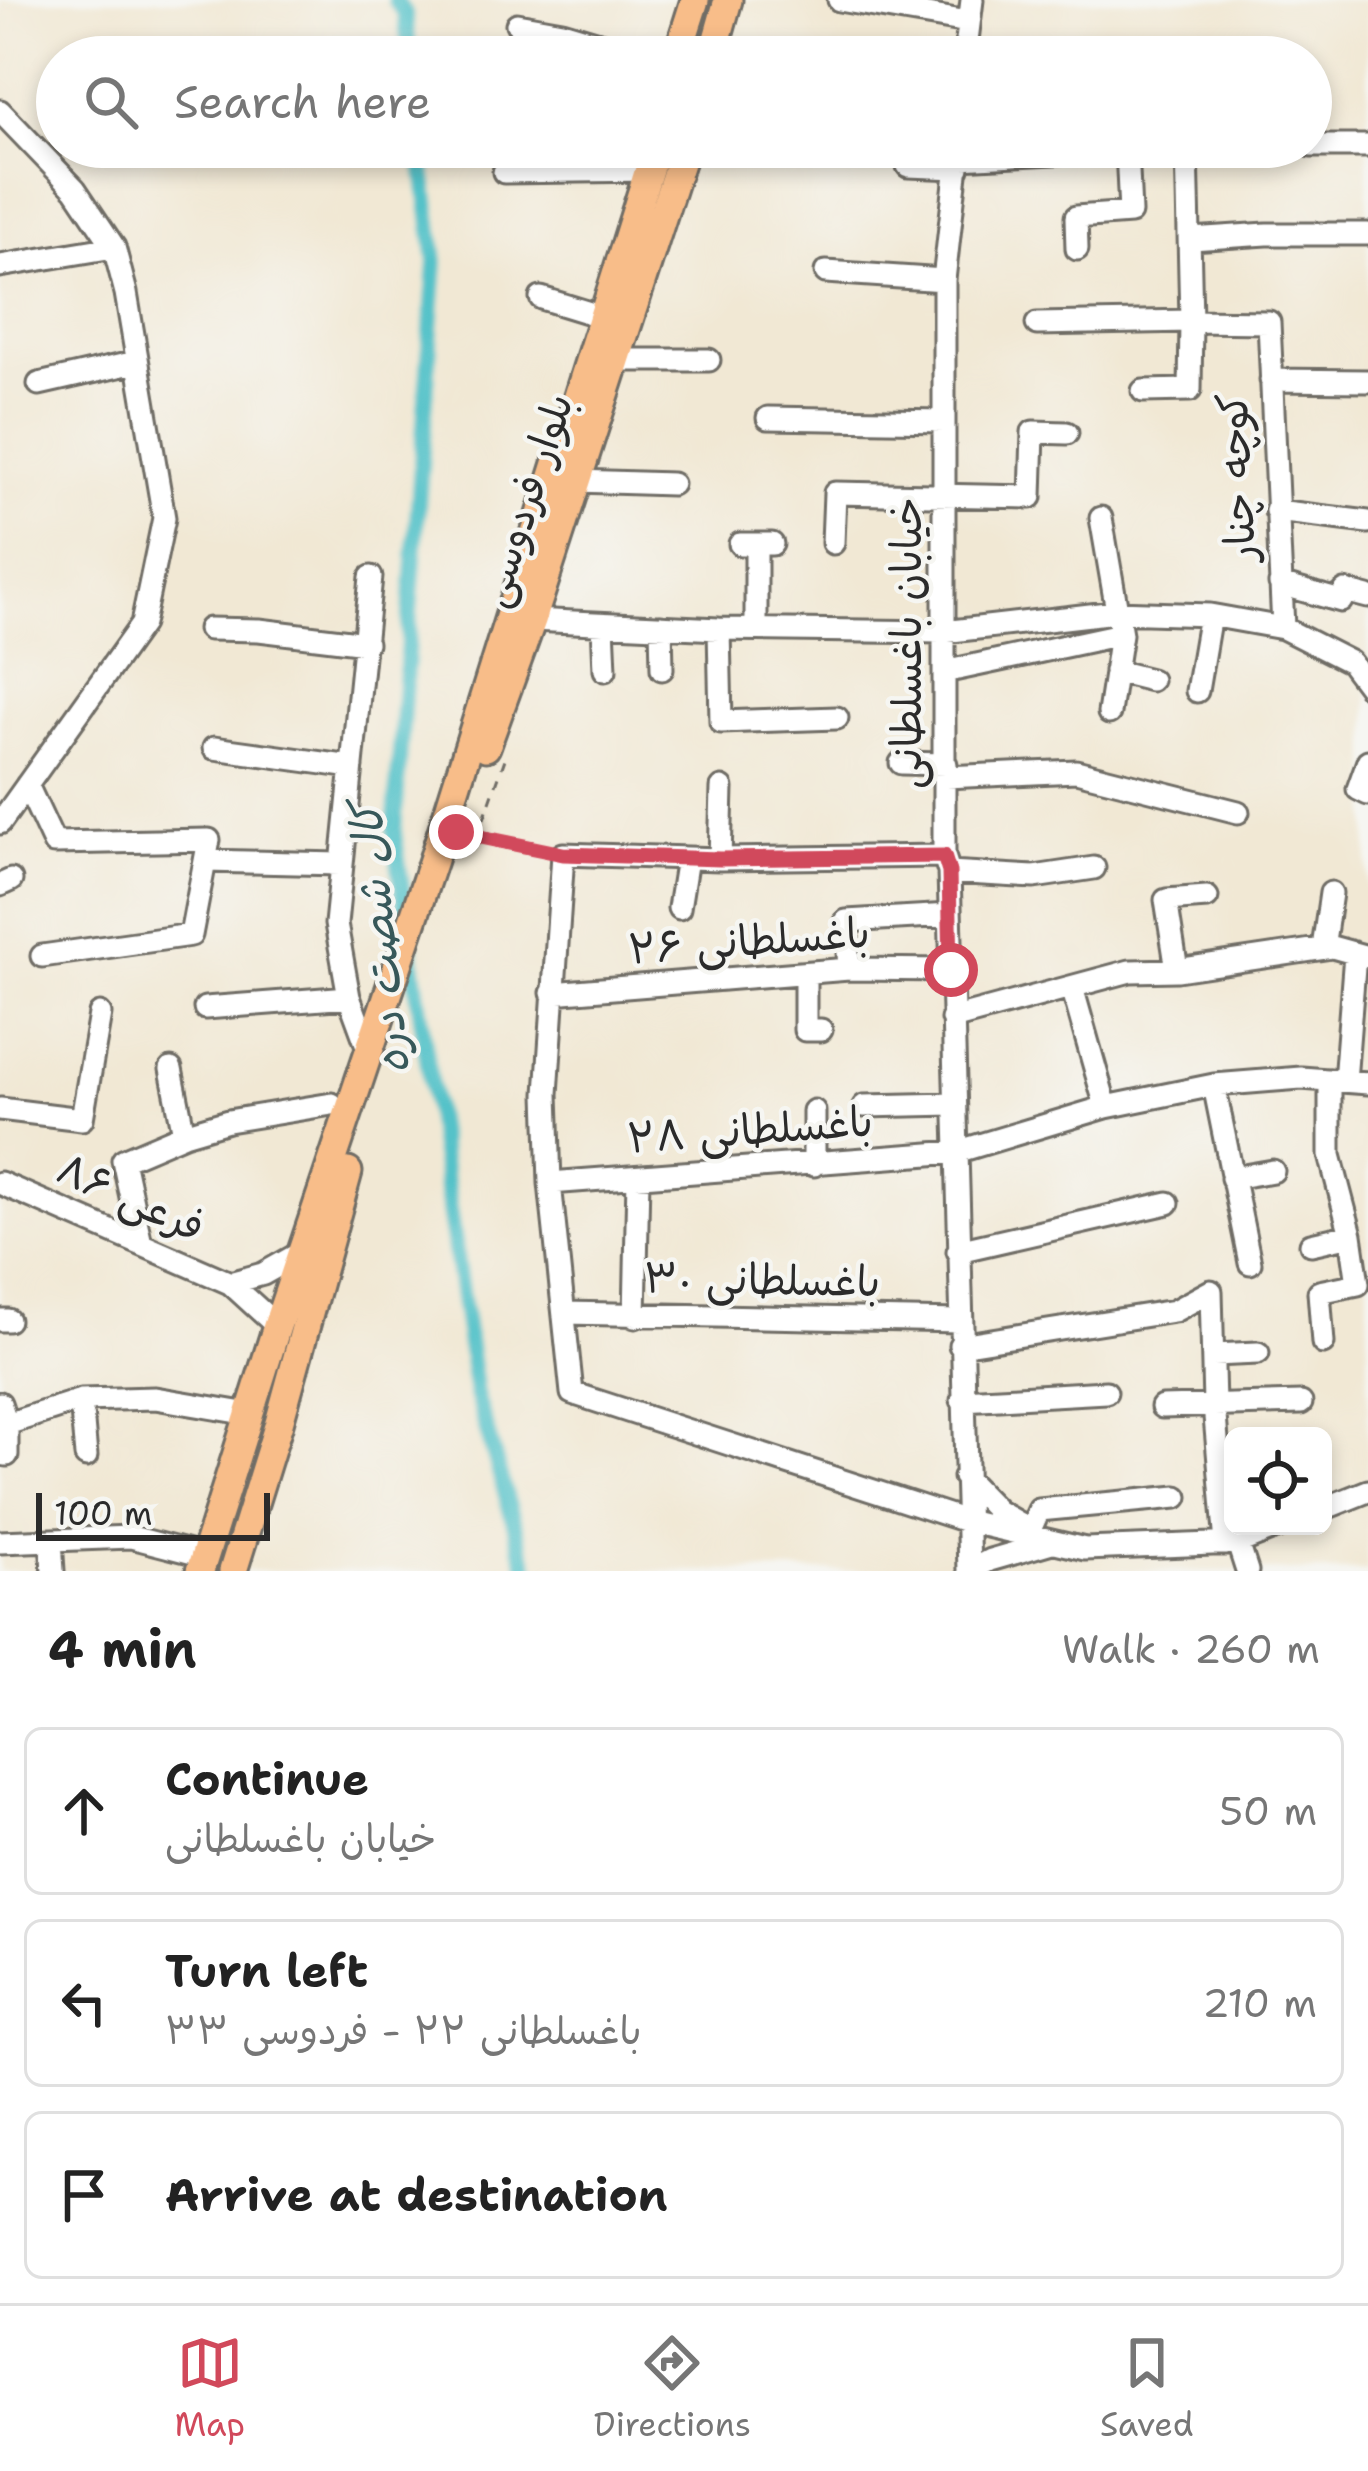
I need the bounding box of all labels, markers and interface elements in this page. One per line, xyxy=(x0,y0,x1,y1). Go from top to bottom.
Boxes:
search box xyxy=(36,36,1332,168)
icon: search xyxy=(78,69,144,135)
text: Search here xyxy=(174,72,431,132)
street label: بلوار فردوسی xyxy=(464,386,586,614)
street label: کوچه چنار xyxy=(1204,391,1269,566)
street label: خیابان باغسلطانی xyxy=(878,497,934,789)
water label: کال شصت دره xyxy=(334,793,423,1077)
route end xyxy=(429,805,483,859)
street label: باغسلطانی ۲۶ xyxy=(626,904,872,976)
route start xyxy=(924,943,978,997)
street label: باغسلطانی ۲۸ xyxy=(625,1092,875,1166)
street label: فرعی ۸۶ xyxy=(48,1140,214,1254)
street label: باغسلطانی ۳۰ xyxy=(643,1249,881,1309)
map controls xyxy=(1224,1427,1332,1535)
button: locate xyxy=(1224,1427,1332,1535)
scale bar xyxy=(36,1487,270,1540)
text: 100 m xyxy=(54,1491,153,1536)
text: 4 min xyxy=(48,1615,197,1683)
text: Walk · 260 m xyxy=(1062,1623,1320,1675)
text: Continue xyxy=(165,1749,369,1809)
icon: ahead xyxy=(51,1778,117,1844)
text: 50 m xyxy=(1219,1785,1317,1837)
text: خیابان باغسلطانی xyxy=(165,1812,436,1864)
text: Turn left xyxy=(165,1941,368,2001)
icon: left xyxy=(51,1970,117,2036)
text: 210 m xyxy=(1202,1977,1317,2029)
text: باغسلطانی ۲۲ - فردوسی ۳۳ xyxy=(165,2004,642,2056)
icon: arrive xyxy=(51,2162,117,2228)
text: Arrive at destination xyxy=(165,2165,668,2225)
tab: Map xyxy=(174,2330,245,2447)
tab: Directions xyxy=(594,2330,751,2447)
tab: Saved xyxy=(1100,2330,1194,2447)

